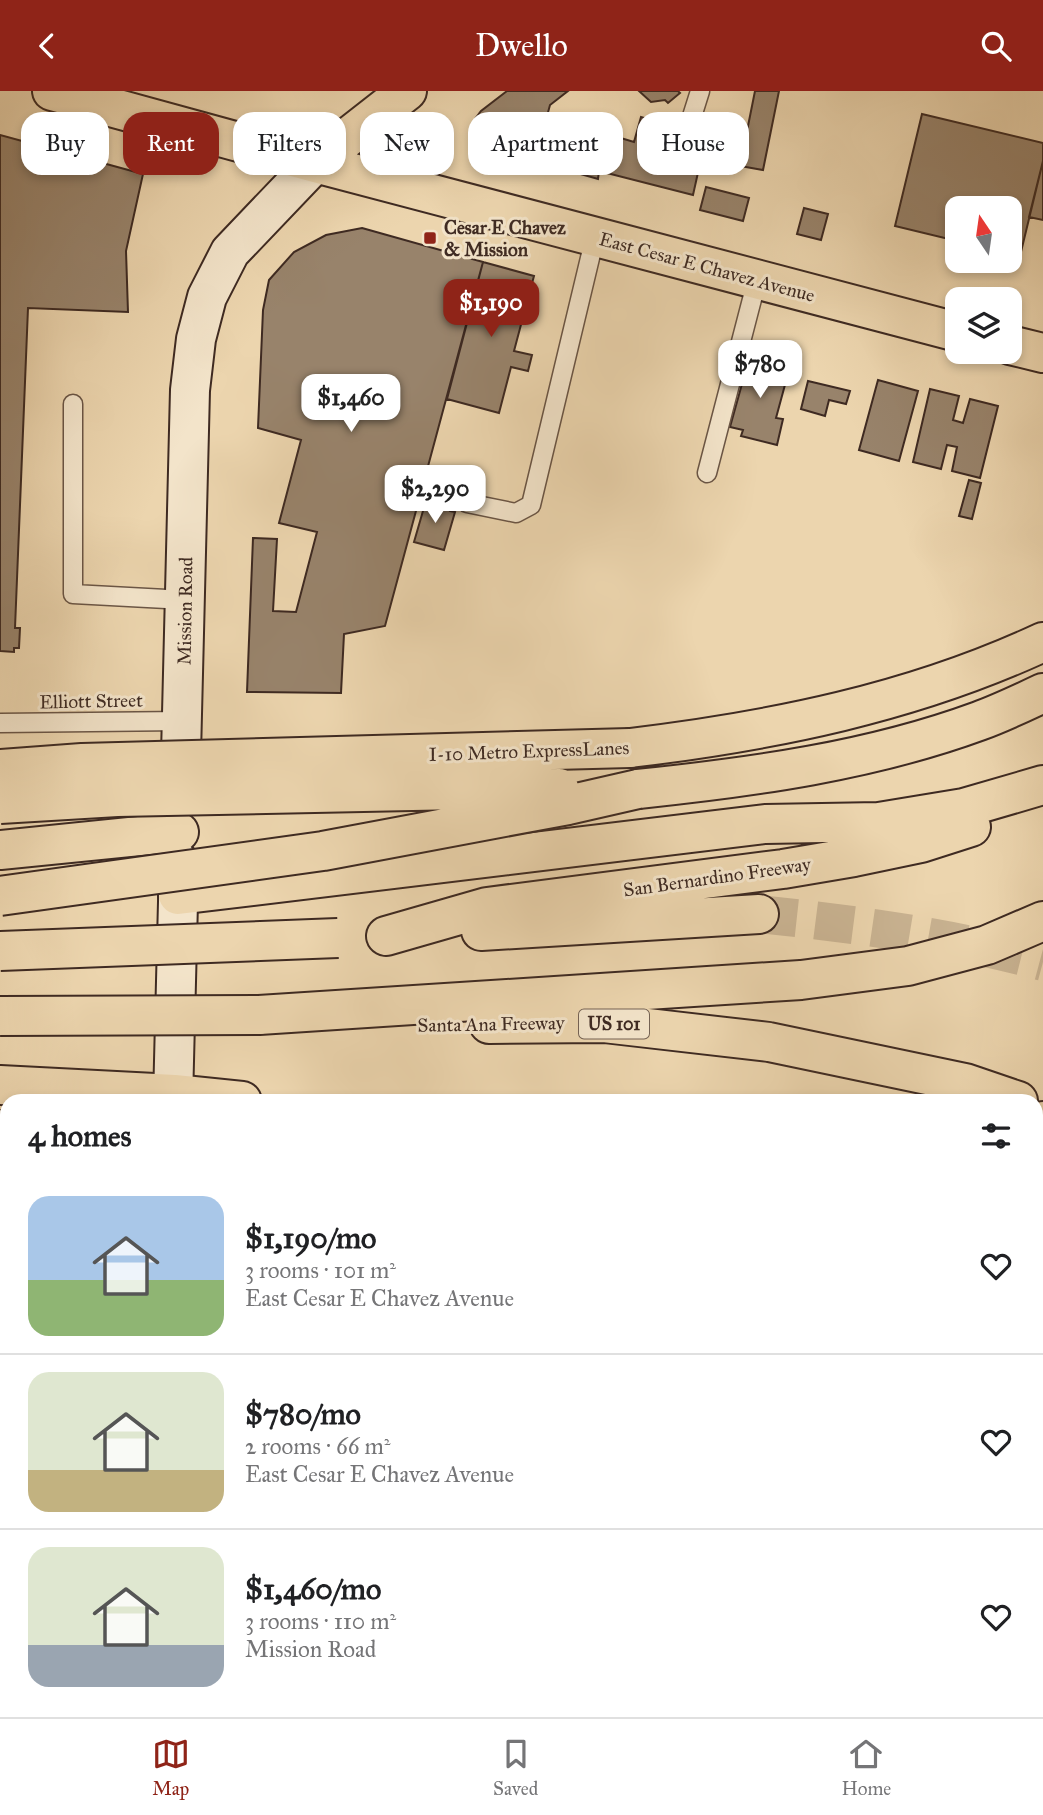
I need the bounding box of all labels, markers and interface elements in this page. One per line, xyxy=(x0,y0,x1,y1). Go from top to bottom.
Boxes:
text: Dwello xyxy=(475,26,568,65)
icon: back xyxy=(28,27,66,65)
icon: search xyxy=(977,27,1015,65)
chip: Buy xyxy=(21,112,109,175)
chip: Rent xyxy=(123,112,219,175)
chip: Filters xyxy=(233,112,346,175)
chip: New xyxy=(360,112,454,175)
chip: Apartment xyxy=(468,112,623,175)
chip: House xyxy=(637,112,749,175)
north arrow xyxy=(945,196,1022,273)
map controls xyxy=(945,196,1022,364)
place label: Cesar E Chavez & Mission xyxy=(444,216,566,261)
street label: East Cesar E Chavez Avenue xyxy=(597,227,817,307)
marker: Cesar E Chavez & Mission xyxy=(422,230,438,246)
pin: $1,190 xyxy=(434,279,548,339)
button: layers xyxy=(945,287,1022,364)
text: $1,190 xyxy=(459,288,523,316)
pin: $780 xyxy=(719,341,801,400)
text: $780 xyxy=(734,349,786,377)
pin: $1,460 xyxy=(294,375,408,434)
text: $1,460 xyxy=(317,383,385,411)
pin: $2,290 xyxy=(378,465,492,525)
text: $2,290 xyxy=(401,474,469,502)
street label: Mission Road xyxy=(173,556,197,665)
street label: Elliott Street xyxy=(39,689,143,713)
street label: I-10 Metro ExpressLanes xyxy=(428,736,630,766)
street label: San Bernardino Freeway xyxy=(622,852,813,902)
road number: US 101 xyxy=(579,1009,649,1039)
street label: Santa Ana Freeway xyxy=(417,1011,566,1037)
icon: filters xyxy=(977,1117,1015,1155)
text: 4 homes xyxy=(28,1118,132,1154)
text: $1,190/mo xyxy=(245,1220,376,1256)
icon: home xyxy=(84,1224,168,1308)
icon: heart xyxy=(977,1247,1015,1285)
text: 3 rooms · 101 m² xyxy=(245,1256,396,1284)
text: East Cesar E Chavez Avenue xyxy=(245,1284,514,1312)
text: $780/mo xyxy=(245,1396,361,1432)
icon: home xyxy=(84,1400,168,1484)
icon: heart xyxy=(977,1423,1015,1461)
text: 2 rooms · 66 m² xyxy=(245,1432,390,1460)
text: East Cesar E Chavez Avenue xyxy=(245,1460,514,1488)
text: $1,460/mo xyxy=(245,1571,381,1607)
icon: home xyxy=(84,1575,168,1659)
icon: heart xyxy=(977,1598,1015,1636)
text: 3 rooms · 110 m² xyxy=(245,1607,396,1635)
text: Mission Road xyxy=(245,1635,376,1663)
tab: Map xyxy=(152,1735,190,1800)
tab: Saved xyxy=(493,1735,538,1800)
tab: Home xyxy=(842,1735,891,1800)

